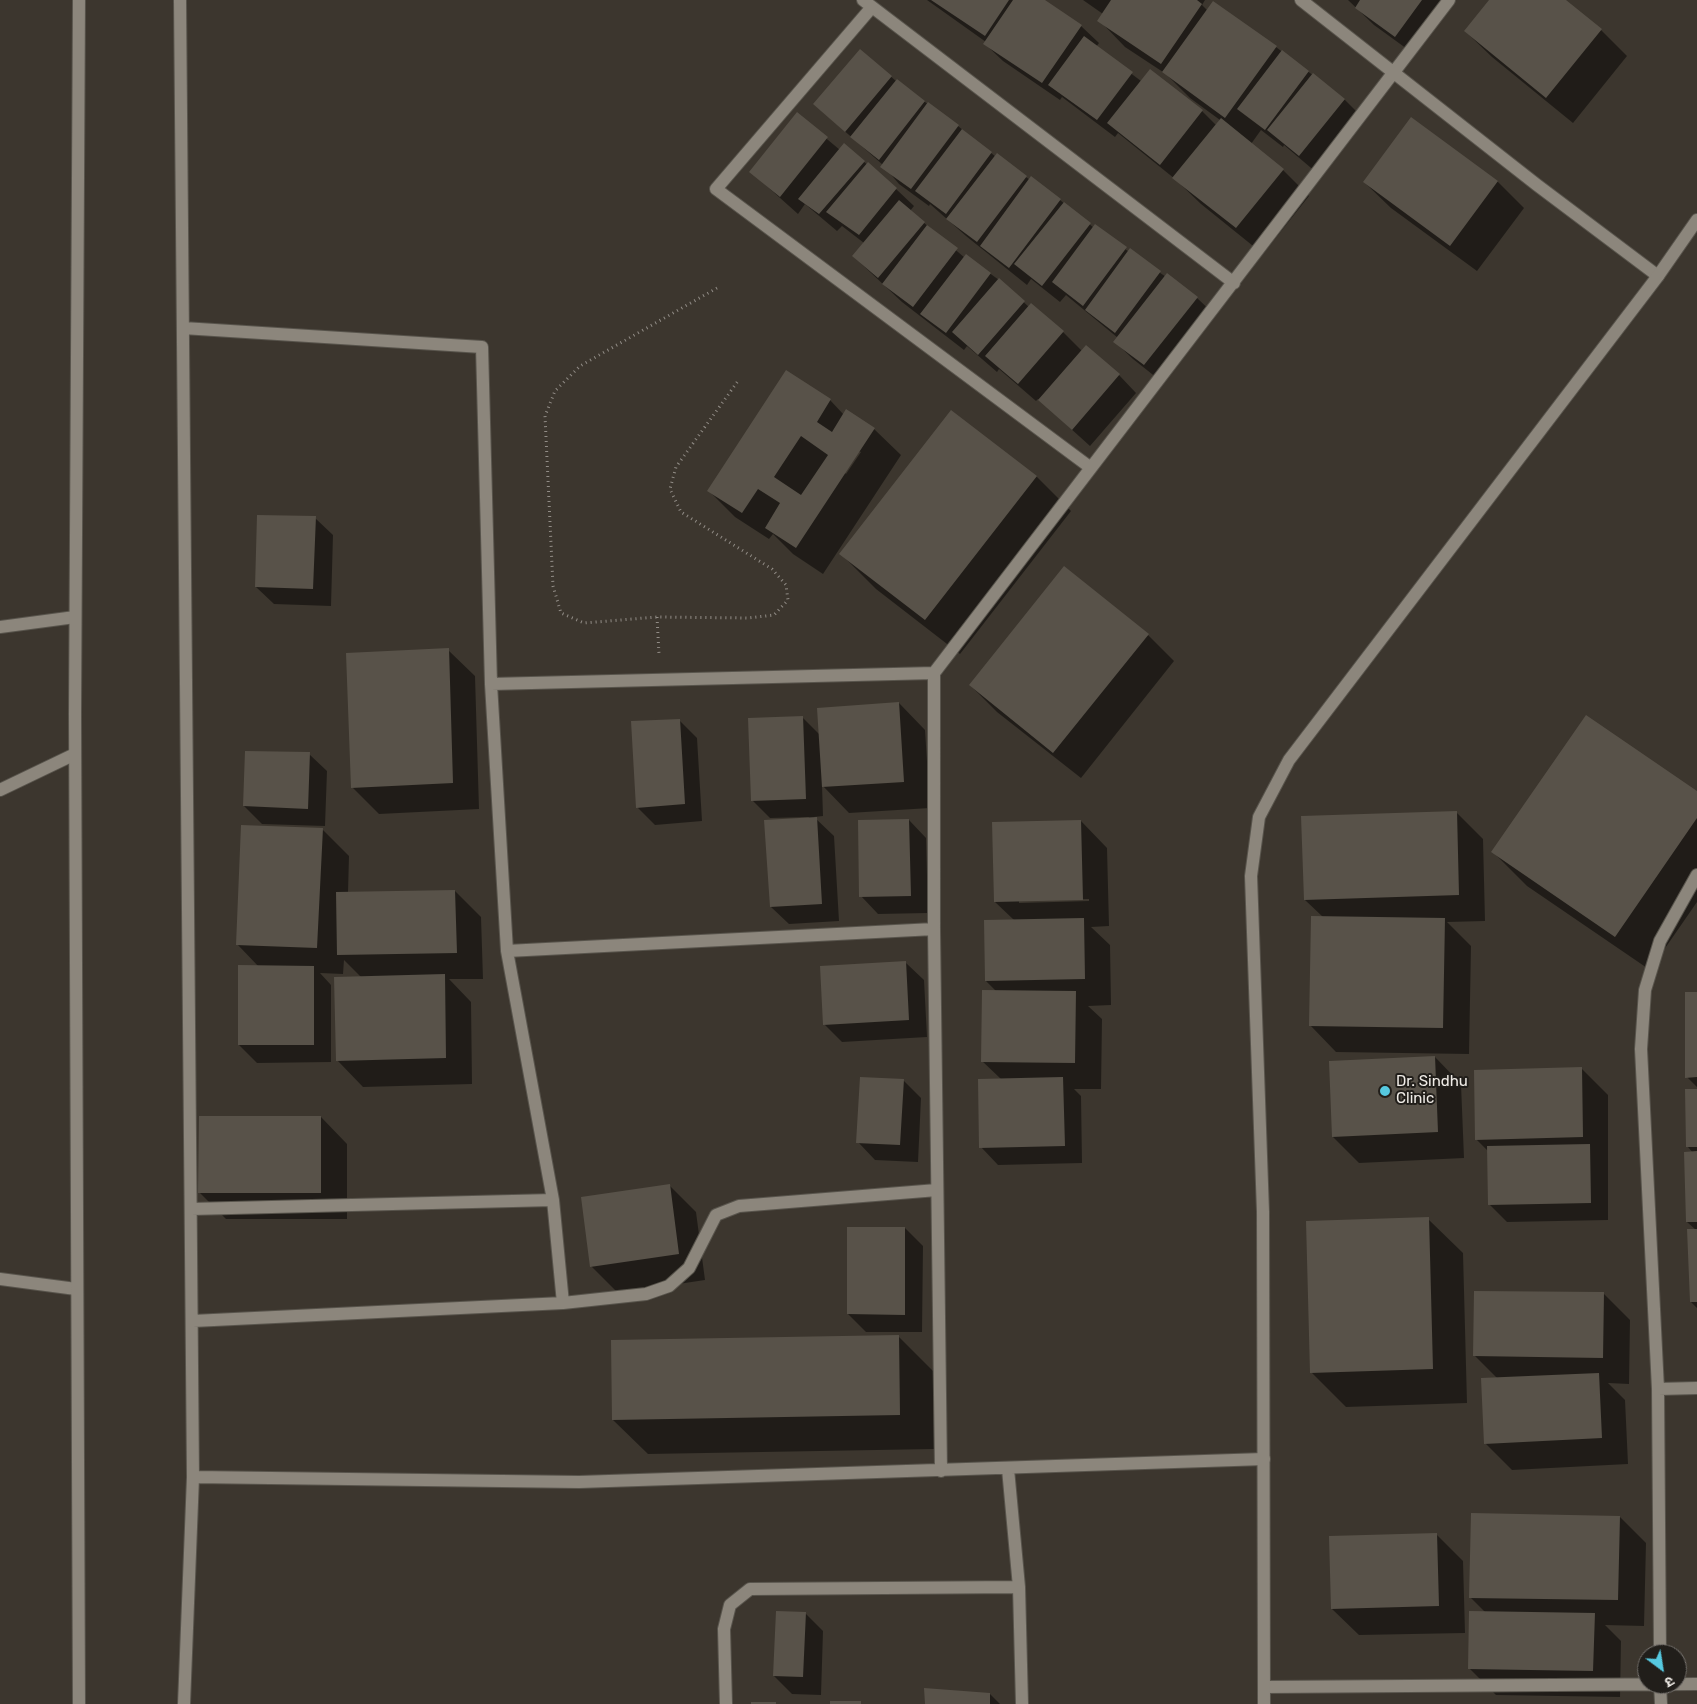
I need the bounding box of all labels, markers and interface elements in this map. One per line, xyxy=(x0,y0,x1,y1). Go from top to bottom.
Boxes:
place label: Dr. Sindhu Clinic xyxy=(1396,1073,1468,1108)
marker: Dr. Sindhu Clinic xyxy=(1378,1084,1392,1098)
north arrow xyxy=(1637,1644,1687,1694)
text: उ xyxy=(1662,1672,1677,1691)

